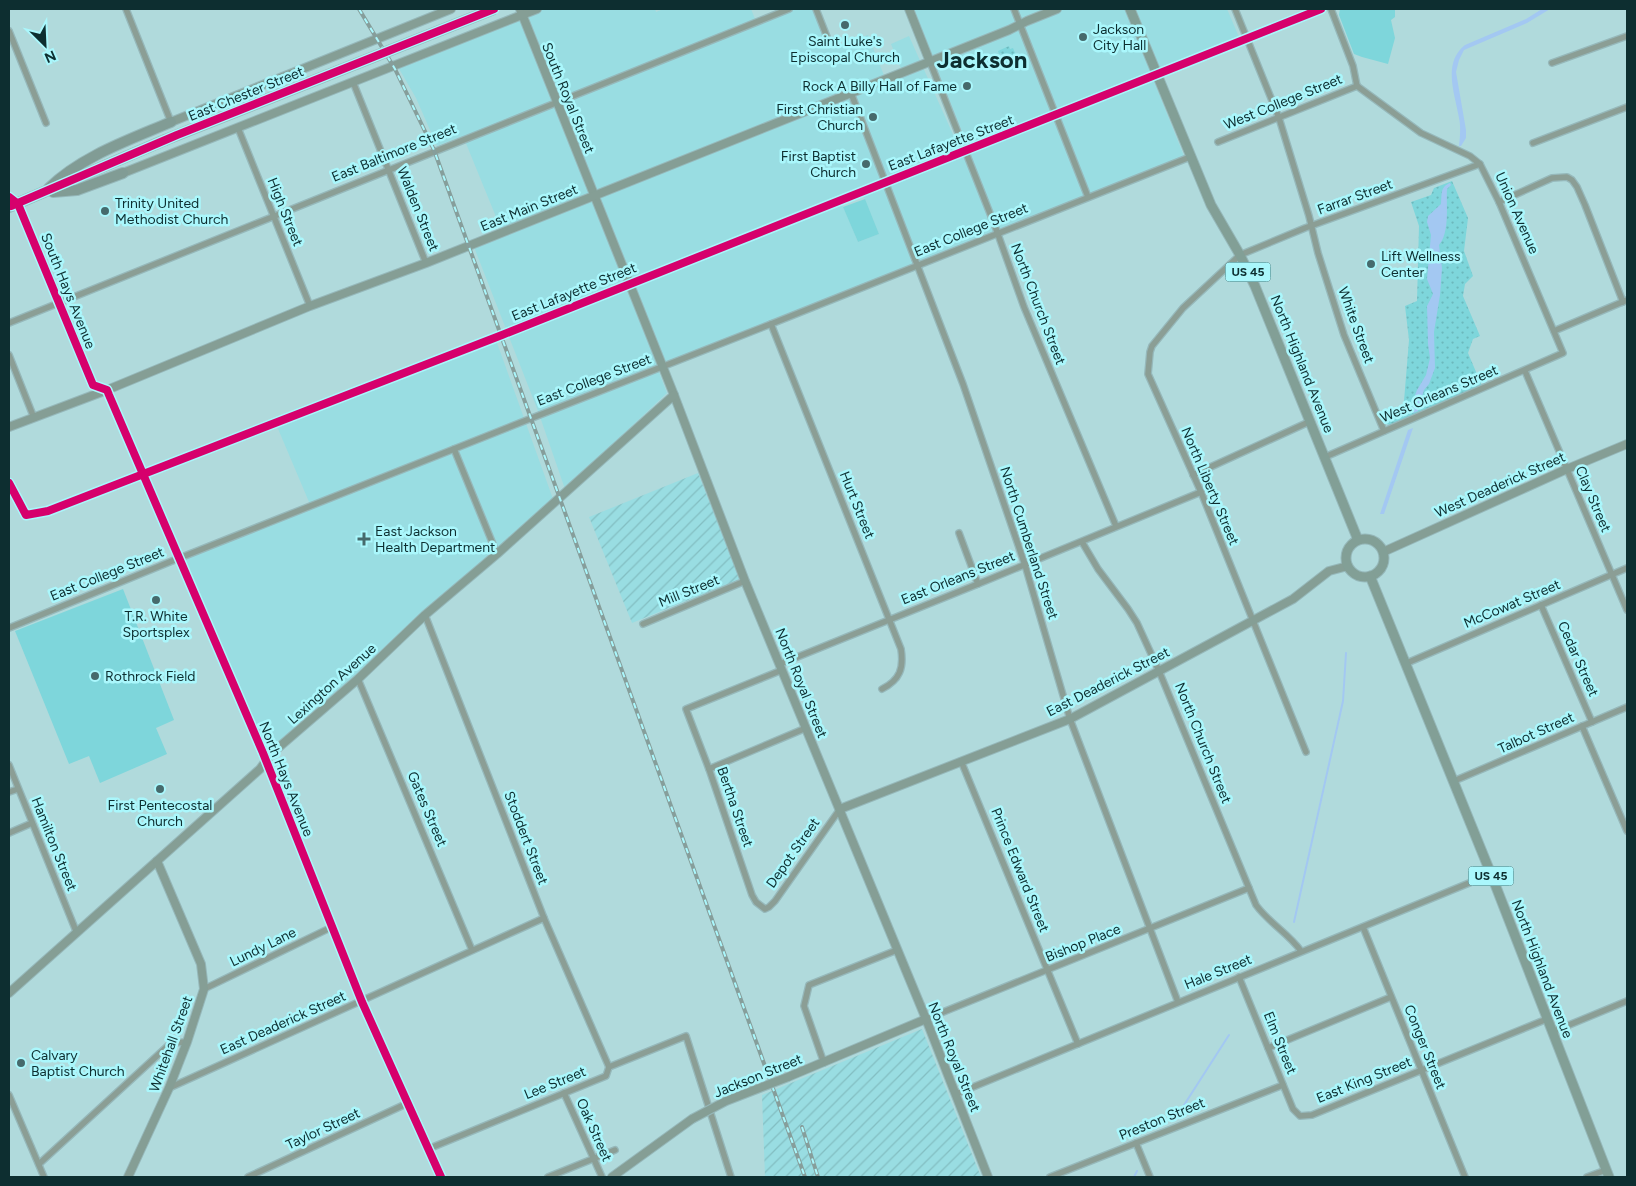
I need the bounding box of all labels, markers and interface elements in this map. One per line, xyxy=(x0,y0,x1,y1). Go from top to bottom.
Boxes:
marker: Saint Luke's Episcopal Church xyxy=(839,19,851,31)
north arrow xyxy=(20,20,70,70)
place label: Jackson City Hall xyxy=(1093,21,1146,54)
marker: Jackson City Hall xyxy=(1077,31,1089,43)
place label: Saint Luke's Episcopal Church xyxy=(790,33,900,66)
street label: South Royal Street xyxy=(538,40,598,156)
district label: Jackson xyxy=(937,45,1027,74)
text: N xyxy=(42,46,58,66)
street label: East Chester Street xyxy=(186,63,306,125)
street label: West College Street xyxy=(1221,70,1345,134)
place label: Rock A Billy Hall of Fame xyxy=(802,78,957,95)
marker: Rock A Billy Hall of Fame xyxy=(961,80,973,92)
place label: First Christian Church xyxy=(776,101,863,134)
marker: First Christian Church xyxy=(867,111,879,123)
street label: East Lafayette Street xyxy=(886,111,1016,175)
street label: East Baltimore Street xyxy=(329,120,459,186)
place label: First Baptist Church xyxy=(781,148,856,181)
marker: First Baptist Church xyxy=(860,158,872,170)
street label: Walden Street xyxy=(393,164,443,254)
street label: Union Avenue xyxy=(1491,169,1543,257)
street label: High Street xyxy=(264,175,306,249)
street label: Farrar Street xyxy=(1315,176,1395,218)
street label: East Main Street xyxy=(478,181,580,235)
place label: Trinity United Methodist Church xyxy=(115,195,228,228)
street label: East College Street xyxy=(912,199,1030,261)
marker: Trinity United Methodist Church xyxy=(99,205,111,217)
street label: South Hays Avenue xyxy=(37,231,99,352)
street label: North Church Street xyxy=(1007,241,1069,367)
place label: Lift Wellness Center xyxy=(1381,248,1461,281)
marker: Lift Wellness Center xyxy=(1365,258,1377,270)
street label: East Lafayette Street xyxy=(509,259,639,325)
road number: US 45 xyxy=(1226,262,1270,282)
street label: White Street xyxy=(1334,284,1378,366)
street label: North Highland Avenue xyxy=(1267,293,1338,436)
street label: East College Street xyxy=(534,350,654,410)
street label: West Orleans Street xyxy=(1378,362,1500,426)
street label: North Liberty Street xyxy=(1177,424,1243,548)
street label: West Deaderick Street xyxy=(1432,449,1568,521)
street label: Clay Street xyxy=(1571,463,1615,535)
street label: North Cumberland Street xyxy=(996,465,1062,621)
street label: Hurt Street xyxy=(836,469,878,541)
place label: East Jackson Health Department xyxy=(375,523,495,556)
marker: East Jackson Health Department xyxy=(357,532,371,546)
street label: East College Street xyxy=(48,543,166,605)
street label: East Orleans Street xyxy=(899,547,1017,609)
street label: Mill Street xyxy=(656,571,722,611)
street label: McCowat Street xyxy=(1461,576,1563,632)
marker: T.R. White Sportsplex xyxy=(150,594,162,606)
place label: T.R. White Sportsplex xyxy=(122,608,190,641)
street label: Cedar Street xyxy=(1554,619,1602,699)
street label: North Royal Street xyxy=(771,626,831,740)
street label: Lexington Avenue xyxy=(284,640,380,728)
street label: East Deaderick Street xyxy=(1044,644,1172,720)
place label: Rothrock Field xyxy=(105,668,195,685)
marker: Rothrock Field xyxy=(89,670,101,682)
street label: North Church Street xyxy=(1171,680,1235,806)
street label: Talbot Street xyxy=(1495,709,1577,757)
street label: North Hays Avenue xyxy=(255,719,317,839)
street label: Bertha Street xyxy=(713,765,757,849)
street label: Gates Street xyxy=(404,769,450,849)
marker: First Pentecostal Church xyxy=(154,783,166,795)
street label: Stoddert Street xyxy=(500,789,552,887)
street label: Hamilton Street xyxy=(27,795,81,893)
place label: First Pentecostal Church xyxy=(108,797,212,830)
street label: Prince Edward Street xyxy=(987,805,1053,935)
street label: Depot Street xyxy=(763,815,823,891)
road number: US 45 xyxy=(1468,866,1514,886)
street label: North Highland Avenue xyxy=(1508,897,1576,1041)
street label: Bishop Place xyxy=(1043,920,1123,966)
street label: Lundy Lane xyxy=(227,923,299,970)
street label: Hale Street xyxy=(1182,951,1254,993)
street label: East Deaderick Street xyxy=(217,988,349,1058)
street label: Whitehall Street xyxy=(146,994,196,1094)
street label: North Royal Street xyxy=(924,1000,984,1114)
street label: Conger Street xyxy=(1400,1002,1450,1092)
street label: Elm Street xyxy=(1260,1009,1300,1077)
place label: Calvary Baptist Church xyxy=(31,1047,125,1080)
street label: Jackson Street xyxy=(711,1051,805,1101)
street label: East King Street xyxy=(1314,1053,1414,1107)
marker: Calvary Baptist Church xyxy=(15,1057,27,1069)
street label: Lee Street xyxy=(522,1063,588,1103)
street label: Preston Street xyxy=(1117,1094,1207,1144)
street label: Oak Street xyxy=(573,1096,615,1164)
street label: Taylor Street xyxy=(283,1104,363,1154)

